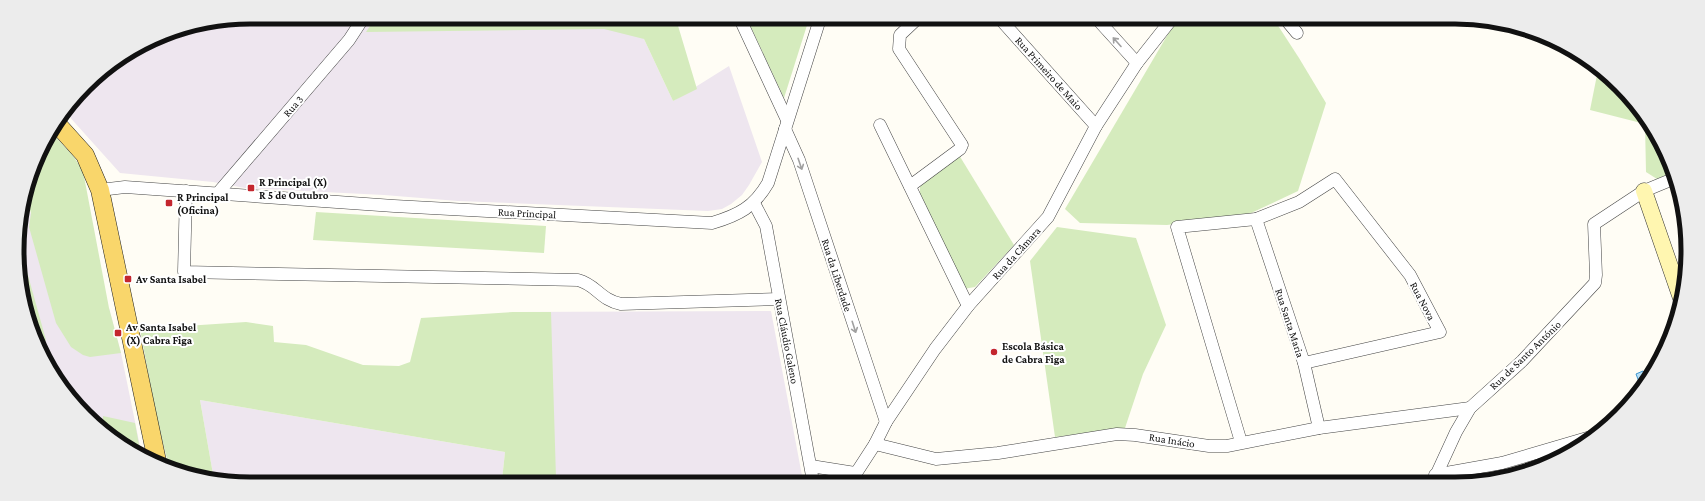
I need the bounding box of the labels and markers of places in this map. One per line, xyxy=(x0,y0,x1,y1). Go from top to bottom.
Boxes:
place label: R Principal (X) R 5 de Outubro xyxy=(259,176,329,201)
marker: R Principal (X) R 5 de Outubro xyxy=(246,183,256,193)
place label: R Principal (Oficina) xyxy=(177,191,229,217)
marker: R Principal (Oficina) xyxy=(164,198,174,208)
place label: Av Santa Isabel xyxy=(135,273,207,285)
marker: Av Santa Isabel xyxy=(123,274,133,284)
place label: Av Santa Isabel (X) Cabra Figa xyxy=(125,321,197,347)
marker: Av Santa Isabel (X) Cabra Figa xyxy=(113,328,123,338)
place label: Escola Básica de Cabra Figa xyxy=(1002,340,1065,365)
marker: Escola Básica de Cabra Figa xyxy=(989,347,999,357)

